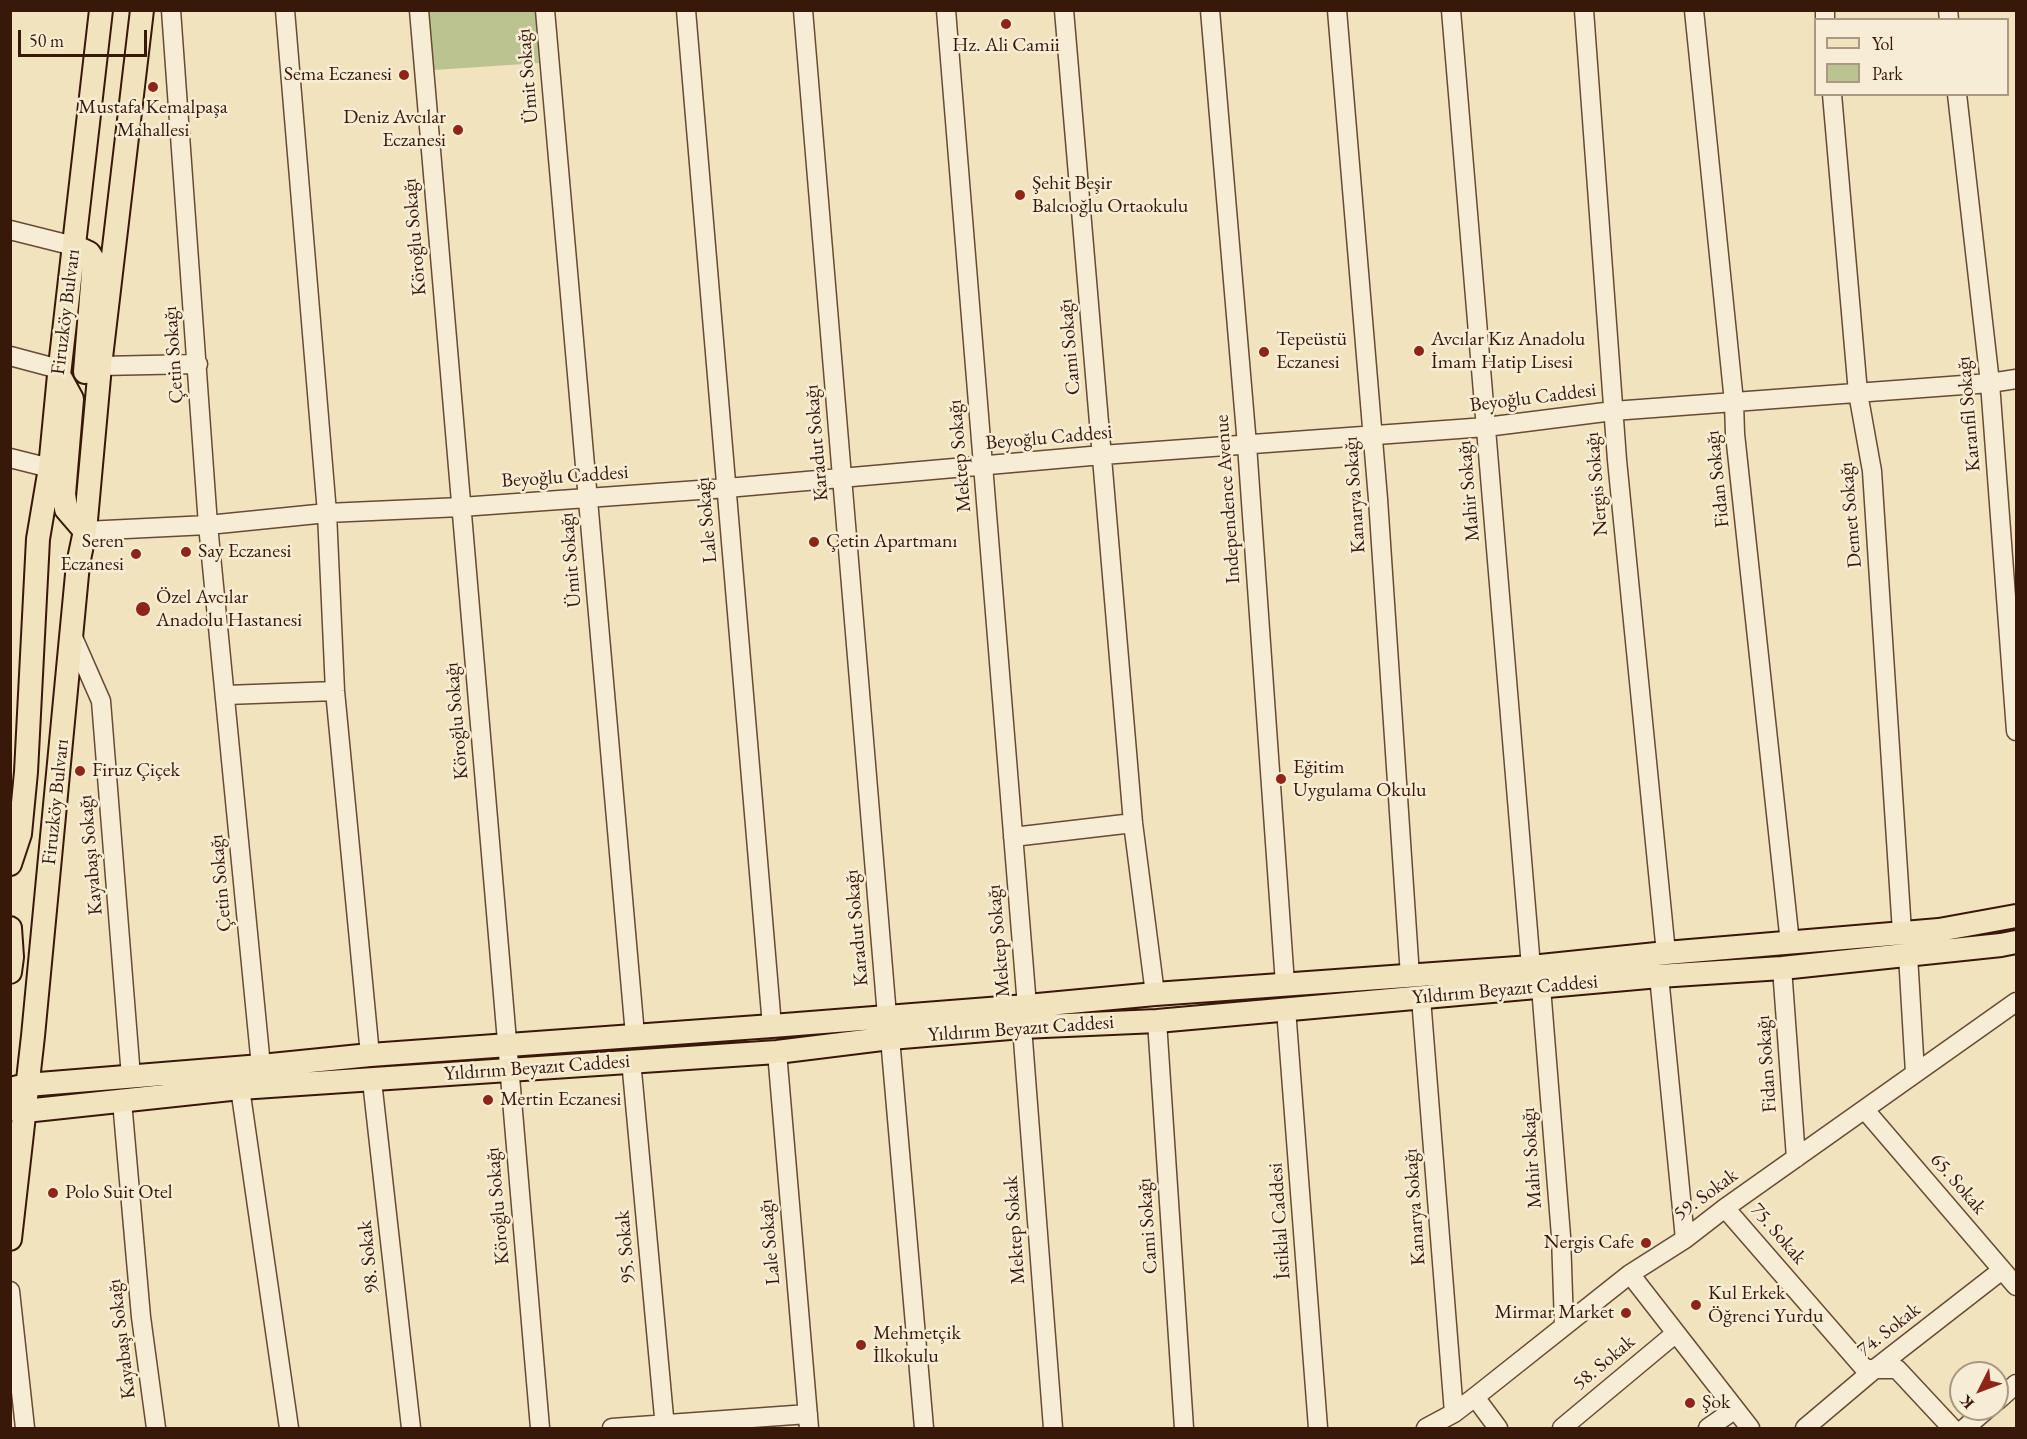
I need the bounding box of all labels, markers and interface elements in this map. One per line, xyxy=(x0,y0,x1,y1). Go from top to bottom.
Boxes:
marker: Hz. Ali Camii xyxy=(999,17,1013,31)
scale bar xyxy=(21,18,150,56)
legend xyxy=(1814,18,2009,96)
street label: Ümit Sokağı xyxy=(512,27,544,125)
text: 50 m xyxy=(29,29,64,52)
text: Yol xyxy=(1872,32,1894,55)
place label: Hz. Ali Camii xyxy=(952,34,1060,58)
text: Park xyxy=(1872,62,1903,85)
place label: Sema Eczanesi xyxy=(284,63,392,87)
marker: Sema Eczanesi xyxy=(397,68,411,82)
marker: Mustafa Kemalpaşa Mahallesi xyxy=(146,80,160,94)
place label: Mustafa Kemalpaşa Mahallesi xyxy=(78,96,228,143)
place label: Deniz Avcılar Eczanesi xyxy=(343,106,446,153)
marker: Deniz Avcılar Eczanesi xyxy=(451,123,465,137)
place label: Şehit Beşir Balcıoğlu Ortaokulu xyxy=(1032,172,1188,219)
street label: Köroğlu Sokağı xyxy=(398,177,432,297)
marker: Şehit Beşir Balcıoğlu Ortaokulu xyxy=(1013,188,1027,202)
street label: Firuzköy Bulvarı xyxy=(46,248,86,376)
street label: Cami Sokağı xyxy=(1054,298,1086,396)
street label: Çetin Sokağı xyxy=(159,305,189,405)
place label: Tepeüstü Eczanesi xyxy=(1276,328,1347,375)
place label: Avcılar Kız Anadolu İmam Hatip Lisesi xyxy=(1431,328,1585,375)
marker: Avcılar Kız Anadolu İmam Hatip Lisesi xyxy=(1412,344,1426,358)
marker: Tepeüstü Eczanesi xyxy=(1257,345,1271,359)
street label: Karanfil Sokağı xyxy=(1952,355,1986,473)
street label: Beyoğlu Caddesi xyxy=(1468,378,1598,418)
street label: Karadut Sokağı xyxy=(800,384,834,502)
street label: Mektep Sokağı xyxy=(943,399,977,513)
street label: Independence Avenue xyxy=(1210,414,1246,584)
street label: Beyoğlu Caddesi xyxy=(985,420,1113,456)
street label: Fidan Sokağı xyxy=(1701,429,1735,529)
street label: Nergis Sokağı xyxy=(1581,431,1613,537)
street label: Kanarya Sokağı xyxy=(1339,436,1371,554)
street label: Mahir Sokağı xyxy=(1453,439,1485,543)
street label: Beyoğlu Caddesi xyxy=(501,461,629,493)
street label: Demet Sokağı xyxy=(1834,461,1868,569)
street label: Lale Sokağı xyxy=(691,476,723,564)
street label: Ümit Sokağı xyxy=(555,511,587,609)
place label: Seren Eczanesi xyxy=(60,530,124,577)
place label: Çetin Apartmanı xyxy=(826,530,957,554)
marker: Çetin Apartmanı xyxy=(807,535,821,549)
place label: Say Eczanesi xyxy=(198,540,291,564)
marker: Say Eczanesi xyxy=(179,545,193,559)
marker: Seren Eczanesi xyxy=(129,547,143,561)
place label: Özel Avcılar Anadolu Hastanesi xyxy=(156,586,302,633)
marker: Özel Avcılar Anadolu Hastanesi xyxy=(134,600,152,618)
street label: Köroğlu Sokağı xyxy=(440,661,474,781)
street label: Firuzköy Bulvarı xyxy=(37,738,75,866)
place label: Eğitim Uygulama Okulu xyxy=(1293,756,1427,803)
place label: Firuz Çiçek xyxy=(92,759,180,783)
marker: Firuz Çiçek xyxy=(73,764,87,778)
marker: Eğitim Uygulama Okulu xyxy=(1274,772,1288,786)
street label: Kayabaşı Sokağı xyxy=(74,794,108,916)
street label: Çetin Sokağı xyxy=(205,833,237,933)
street label: Karadut Sokağı xyxy=(840,869,874,987)
street label: Mektep Sokağı xyxy=(982,884,1016,998)
street label: Yıldırım Beyazıt Caddesi xyxy=(1411,970,1599,1010)
street label: Yıldırım Beyazıt Caddesi xyxy=(927,1011,1115,1047)
street label: Fidan Sokağı xyxy=(1752,1014,1782,1114)
street label: Yıldırım Beyazıt Caddesi xyxy=(443,1050,631,1086)
place label: Mertin Eczanesi xyxy=(500,1088,621,1112)
marker: Mertin Eczanesi xyxy=(481,1093,495,1107)
street label: Mahir Sokağı xyxy=(1516,1107,1548,1209)
street label: Köroğlu Sokağı xyxy=(481,1146,515,1266)
street label: Kanarya Sokağı xyxy=(1399,1148,1431,1266)
street label: 65. Sokak xyxy=(1925,1148,1991,1220)
street label: İstiklal Caddesi xyxy=(1264,1162,1296,1280)
street label: 59. Sokak xyxy=(1669,1164,1743,1226)
street label: Mektep Sokak xyxy=(999,1175,1031,1285)
street label: Cami Sokağı xyxy=(1133,1177,1163,1275)
place label: Polo Suit Otel xyxy=(65,1181,172,1205)
marker: Polo Suit Otel xyxy=(46,1186,60,1200)
street label: Lale Sokağı xyxy=(754,1198,786,1286)
street label: 75. Sokak xyxy=(1745,1198,1811,1270)
street label: 95. Sokak xyxy=(611,1209,641,1285)
street label: 98. Sokak xyxy=(353,1219,385,1295)
place label: Nergis Cafe xyxy=(1544,1231,1634,1255)
marker: Nergis Cafe xyxy=(1639,1236,1653,1250)
street label: Kayabaşı Sokağı xyxy=(103,1278,141,1400)
place label: Kul Erkek Öğrenci Yurdu xyxy=(1708,1282,1823,1329)
marker: Kul Erkek Öğrenci Yurdu xyxy=(1689,1298,1703,1312)
street label: 74. Sokak xyxy=(1853,1298,1925,1362)
place label: Mirmar Market xyxy=(1494,1301,1614,1325)
marker: Mirmar Market xyxy=(1619,1306,1633,1320)
place label: Mehmetçik İlkokulu xyxy=(873,1322,961,1369)
street label: 58. Sokak xyxy=(1568,1330,1640,1396)
marker: Mehmetçik İlkokulu xyxy=(854,1338,868,1352)
north arrow xyxy=(1949,1361,2009,1421)
text: K xyxy=(1955,1390,1979,1414)
place label: Şok xyxy=(1702,1391,1730,1415)
marker: Şok xyxy=(1683,1396,1697,1410)

